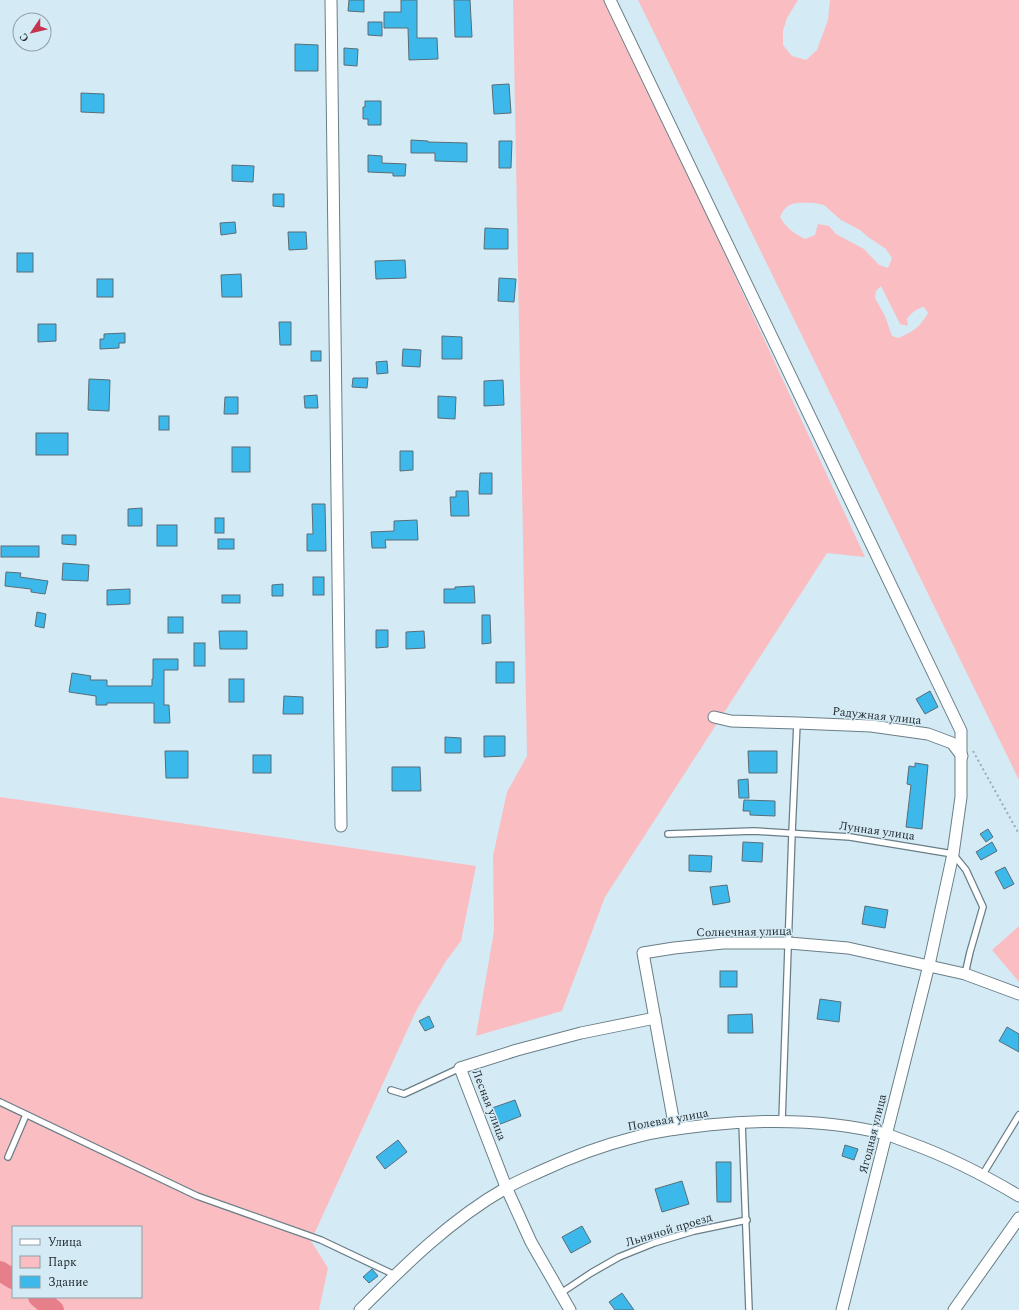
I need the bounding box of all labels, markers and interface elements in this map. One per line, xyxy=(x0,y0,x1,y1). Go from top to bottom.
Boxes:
north arrow xyxy=(12,12,52,52)
text: С xyxy=(15,29,33,46)
street label: Радужная улица xyxy=(831,702,923,730)
street label: Лунная улица xyxy=(838,816,916,846)
street label: Солнечная улица xyxy=(696,922,792,942)
street label: Лесная улица xyxy=(467,1067,511,1143)
street label: Ягодная улица xyxy=(854,1092,892,1176)
street label: Полевая улица xyxy=(626,1103,710,1136)
street label: Льняной проезд xyxy=(623,1208,715,1252)
legend xyxy=(12,1226,142,1298)
text: Улица xyxy=(48,1233,82,1252)
text: Парк xyxy=(48,1253,77,1272)
text: Здание xyxy=(48,1273,88,1292)

